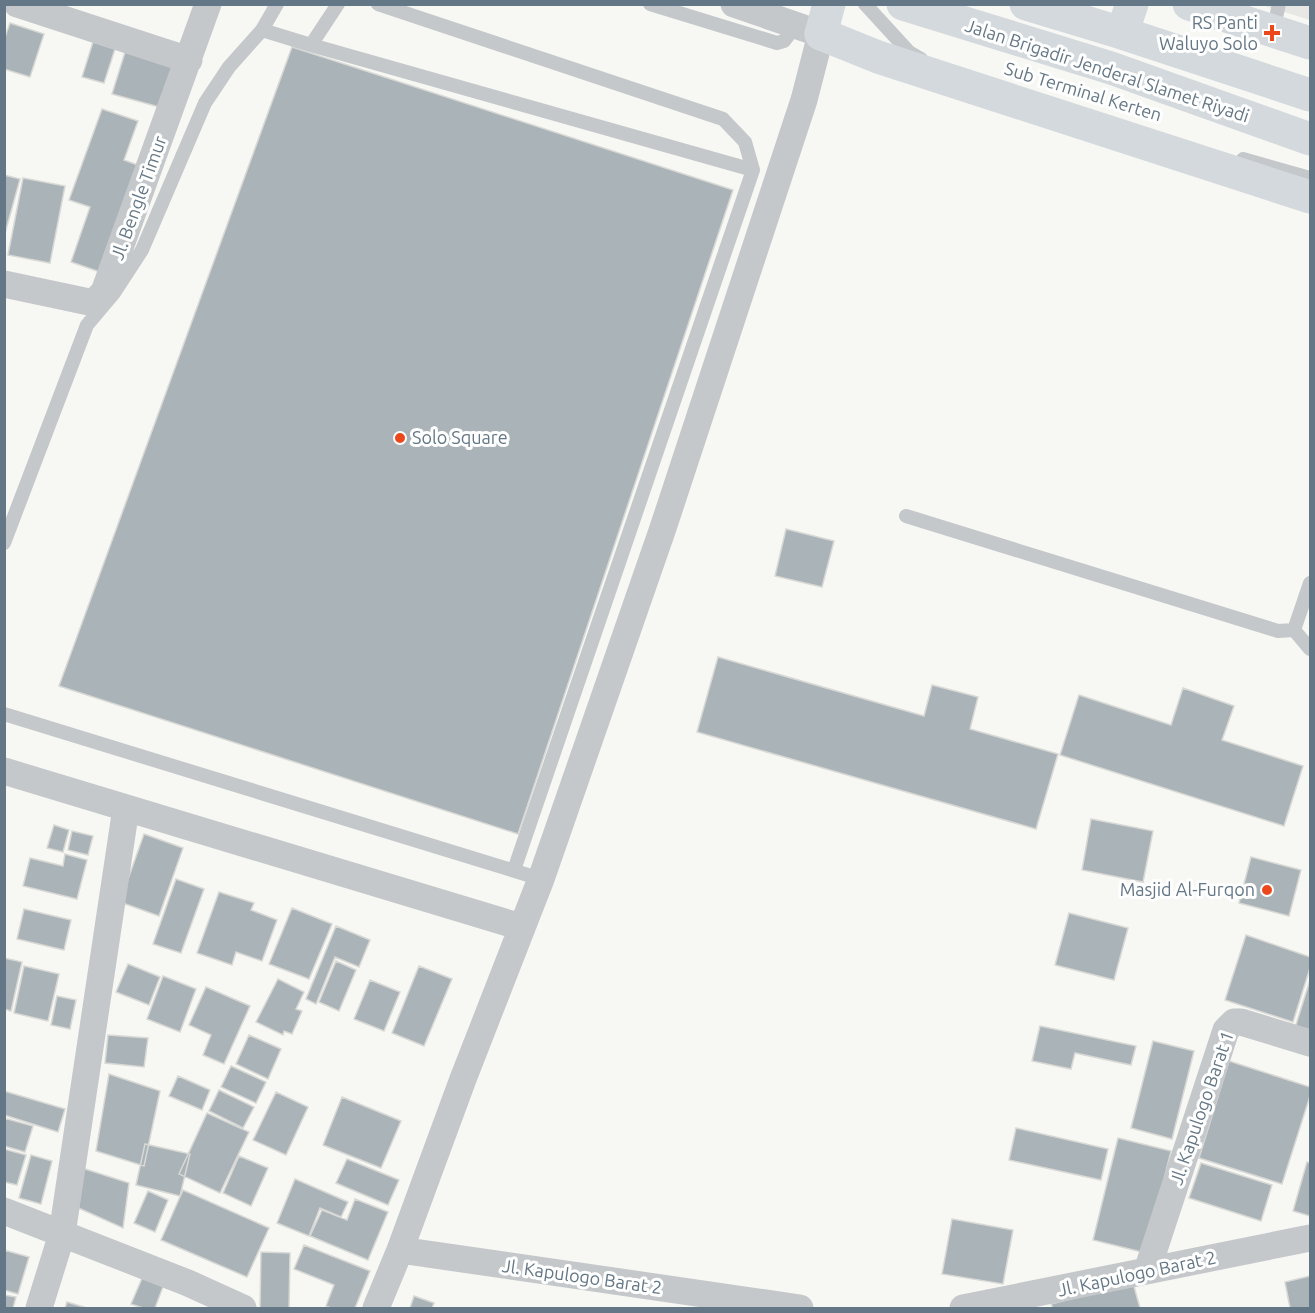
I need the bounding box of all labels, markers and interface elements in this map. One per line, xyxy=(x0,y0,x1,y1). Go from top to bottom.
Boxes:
place label: RS Panti Waluyo Solo xyxy=(1159,12,1258,53)
street label: Jalan Brigadir Jenderal Slamet Riyadi xyxy=(963,15,1252,126)
marker: RS Panti Waluyo Solo xyxy=(1263,24,1281,42)
street label: Sub Terminal Kerten xyxy=(1002,58,1164,124)
street label: Jl. Bengle Timur xyxy=(106,133,170,262)
place label: Solo Square xyxy=(412,427,508,447)
marker: Solo Square xyxy=(393,431,407,445)
place label: Masjid Al-Furqon xyxy=(1120,879,1255,899)
marker: Masjid Al-Furqon xyxy=(1260,883,1274,897)
street label: Jl. Kapulogo Barat 1 xyxy=(1165,1028,1237,1187)
street label: Jl. Kapulogo Barat 2 xyxy=(1056,1246,1218,1300)
street label: Jl. Kapulogo Barat 2 xyxy=(501,1255,664,1297)

